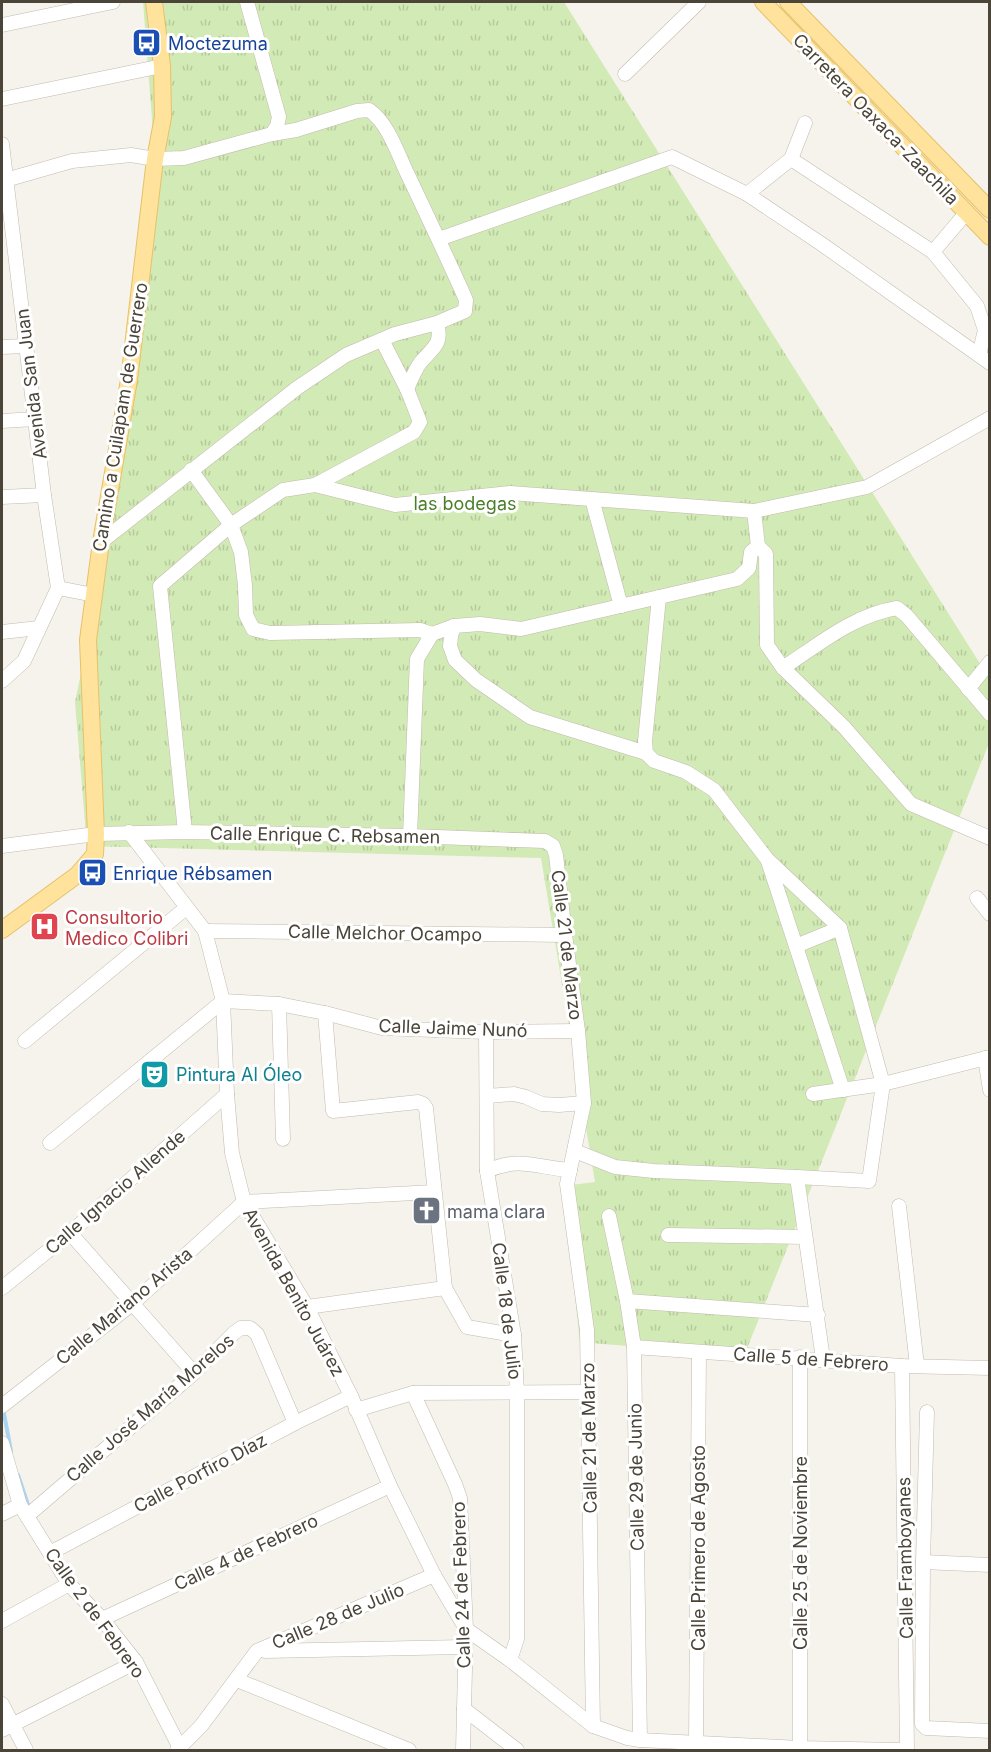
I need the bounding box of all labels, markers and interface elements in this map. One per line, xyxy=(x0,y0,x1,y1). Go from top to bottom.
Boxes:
bus stop icon: Moctezuma xyxy=(131,27,163,59)
street label: Carretera Oaxaca-Zaachila xyxy=(789,29,963,209)
place label: Moctezuma xyxy=(168,33,268,54)
street label: Camino a Cuilapam de Guerrero xyxy=(88,281,152,553)
street label: Avenida San Juan xyxy=(11,307,51,461)
park label: las bodegas xyxy=(413,493,517,514)
street label: Calle Enrique C. Rebsamen xyxy=(210,822,440,848)
bus stop icon: Enrique Rébsamen xyxy=(76,857,108,889)
place label: Enrique Rébsamen xyxy=(113,863,272,884)
street label: Calle 21 de Marzo xyxy=(547,869,587,1021)
place label: Consultorio Medico Colibri xyxy=(65,907,188,949)
hospital icon: Consultorio Medico Colibri xyxy=(28,911,60,943)
street label: Calle Melchor Ocampo xyxy=(288,921,482,945)
street label: Calle Jaime Nunó xyxy=(378,1015,528,1041)
theatre icon: Pintura Al Óleo xyxy=(139,1058,171,1090)
place label: Pintura Al Óleo xyxy=(176,1063,302,1085)
street label: Calle Ignacio Allende xyxy=(41,1126,189,1258)
church icon: mama clara xyxy=(410,1195,442,1227)
place label: mama clara xyxy=(447,1201,545,1222)
street label: Avenida Benito Juárez xyxy=(239,1204,349,1380)
street label: Calle 18 de Julio xyxy=(488,1241,526,1381)
street label: Calle Mariano Arista xyxy=(52,1243,196,1369)
street label: Calle José María Morelos xyxy=(62,1329,238,1487)
street label: Calle 5 de Febrero xyxy=(733,1343,889,1375)
street label: Calle 21 de Marzo xyxy=(577,1362,601,1514)
street label: Calle 29 de Junio xyxy=(624,1403,648,1551)
street label: Calle Porfiro Díaz xyxy=(130,1429,270,1517)
street label: Calle Primero de Agosto xyxy=(688,1445,709,1651)
street label: Calle 25 de Noviembre xyxy=(790,1456,811,1650)
street label: Calle Framboyanes xyxy=(893,1477,917,1639)
street label: Calle 24 de Febrero xyxy=(448,1501,474,1669)
street label: Calle 4 de Febrero xyxy=(171,1509,321,1595)
street label: Calle 2 de Febrero xyxy=(41,1544,149,1682)
street label: Calle 28 de Julio xyxy=(269,1579,407,1653)

